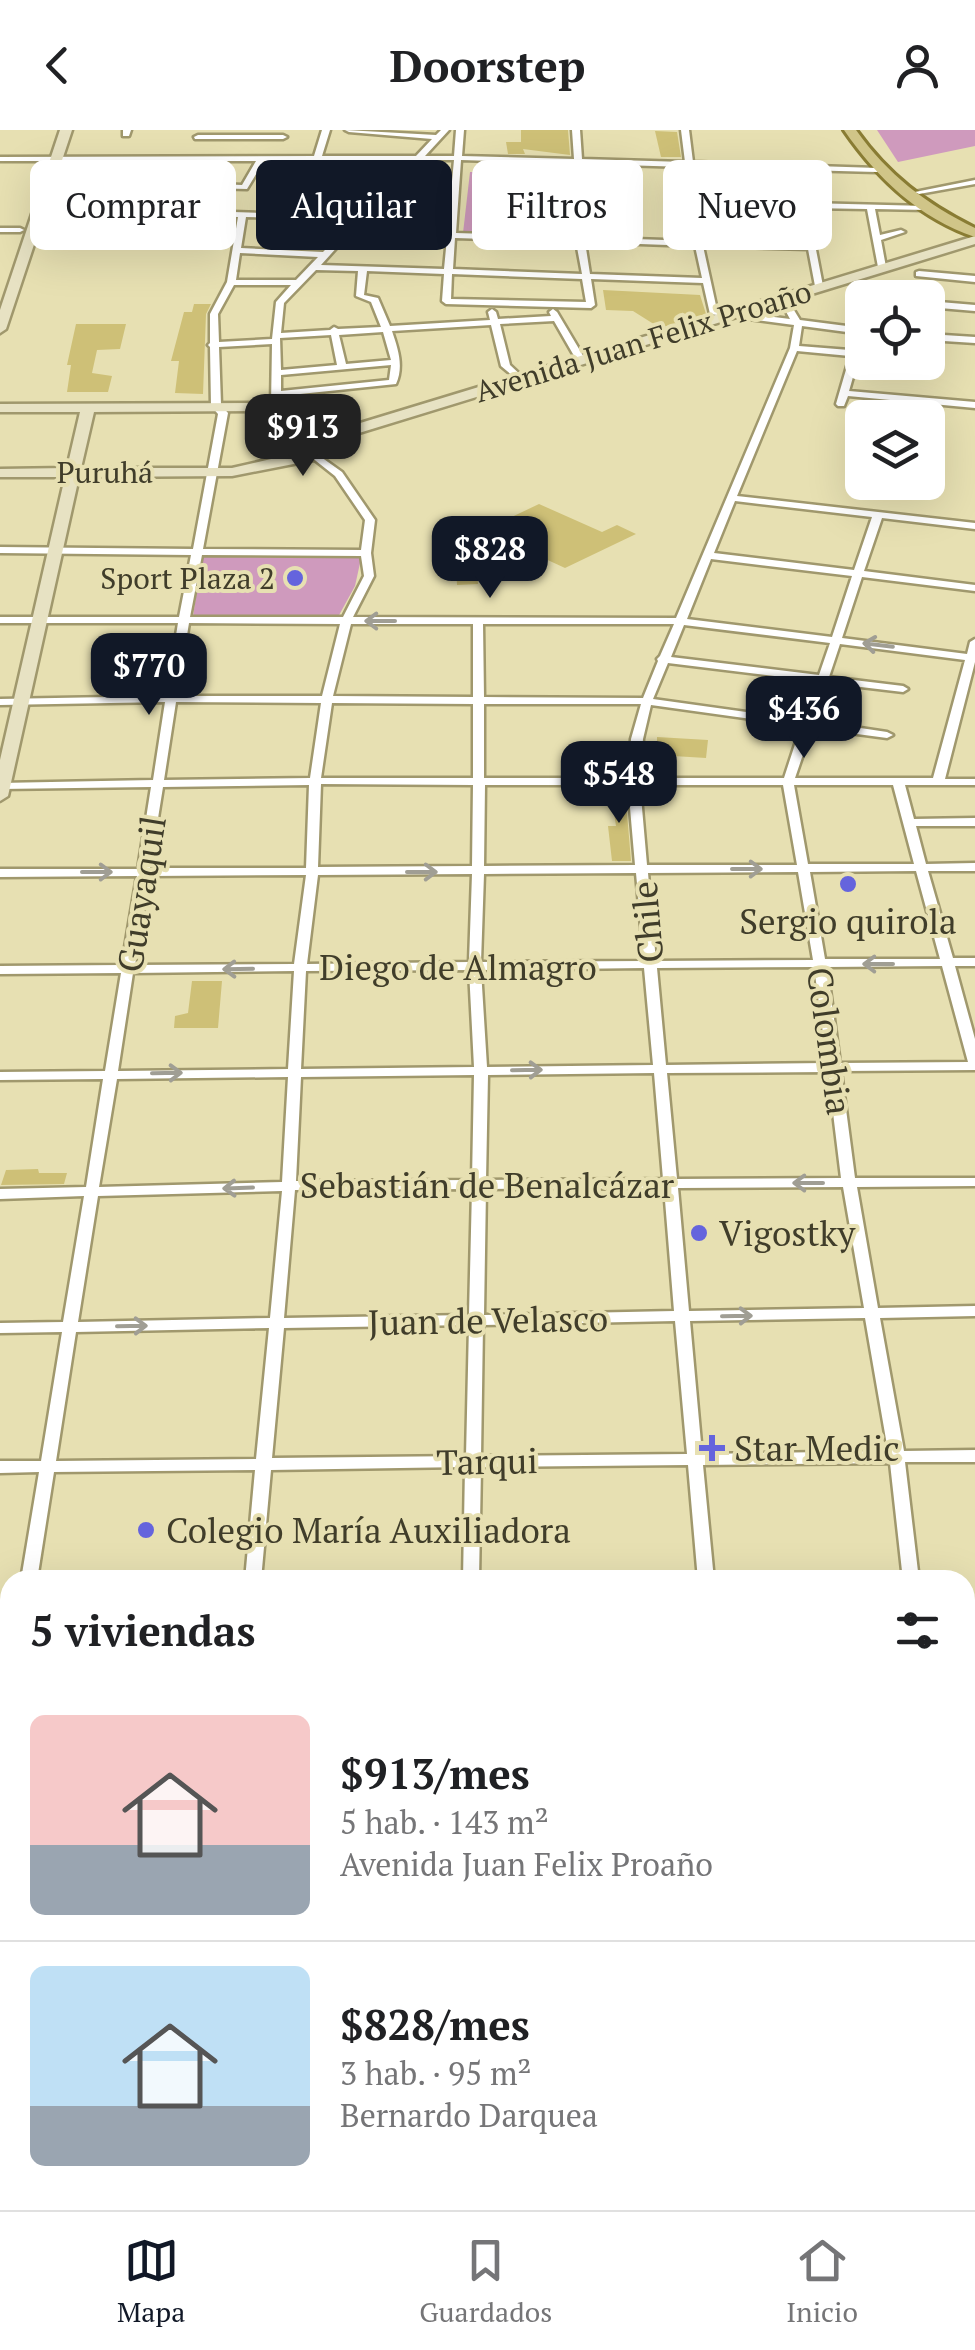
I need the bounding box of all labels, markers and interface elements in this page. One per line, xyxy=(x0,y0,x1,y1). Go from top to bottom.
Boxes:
text: Doorstep xyxy=(390,35,585,95)
icon: back xyxy=(30,38,85,93)
icon: person xyxy=(890,38,945,93)
chip: Comprar xyxy=(30,160,236,250)
chip: Alquilar xyxy=(256,160,452,250)
chip: Filtros xyxy=(472,160,643,250)
chip: Nuevo xyxy=(663,160,832,250)
street label: Avenida Juan Felix Proaño xyxy=(470,271,816,411)
map controls xyxy=(845,280,945,500)
button: locate xyxy=(845,280,945,380)
pin: $913 xyxy=(244,394,362,479)
button: layers xyxy=(845,400,945,500)
text: $913 xyxy=(267,405,339,447)
street label: Puruhá xyxy=(57,452,153,492)
pin: $828 xyxy=(431,516,549,601)
text: $828 xyxy=(454,527,526,569)
place label: Sport Plaza 2 xyxy=(100,558,275,598)
marker: Sport Plaza 2 xyxy=(284,567,306,589)
one-way arrow xyxy=(364,612,396,630)
pin: $770 xyxy=(90,633,208,718)
one-way arrow xyxy=(863,636,895,654)
text: $770 xyxy=(113,644,185,686)
pin: $436 xyxy=(745,676,863,761)
text: $436 xyxy=(768,687,840,729)
pin: $548 xyxy=(560,741,678,826)
text: $548 xyxy=(583,752,655,794)
street label: Guayaquil xyxy=(106,813,176,975)
one-way arrow xyxy=(730,860,763,878)
one-way arrow xyxy=(406,862,438,882)
one-way arrow xyxy=(81,863,113,882)
marker: Sergio quirola xyxy=(837,873,859,895)
street label: Chile xyxy=(621,879,673,965)
place label: Sergio quirola xyxy=(739,898,957,944)
street label: Diego de Almagro xyxy=(319,944,597,990)
one-way arrow xyxy=(862,954,894,973)
one-way arrow xyxy=(222,960,254,979)
street label: Colombia xyxy=(797,964,863,1118)
one-way arrow xyxy=(510,1060,543,1080)
one-way arrow xyxy=(150,1064,183,1082)
street label: Sebastián de Benalcázar xyxy=(300,1162,675,1208)
one-way arrow xyxy=(792,1174,824,1192)
one-way arrow xyxy=(222,1179,254,1198)
place label: Vigostky xyxy=(719,1210,856,1256)
marker: Vigostky xyxy=(688,1222,710,1244)
street label: Juan de Velasco xyxy=(367,1295,609,1345)
one-way arrow xyxy=(721,1307,753,1326)
one-way arrow xyxy=(116,1317,148,1336)
place label: Star Medic xyxy=(734,1425,900,1471)
marker: Star Medic xyxy=(699,1435,725,1461)
street label: Tarqui xyxy=(436,1437,538,1485)
place label: Colegio María Auxiliadora xyxy=(166,1507,571,1553)
marker: Colegio María Auxiliadora xyxy=(135,1519,157,1541)
text: 5 viviendas xyxy=(30,1602,255,1658)
icon: filters xyxy=(890,1603,945,1658)
text: $913/mes xyxy=(340,1745,530,1801)
icon: home xyxy=(110,1755,230,1875)
text: 5 hab. · 143 m² xyxy=(340,1801,548,1843)
text: Avenida Juan Felix Proaño xyxy=(340,1843,713,1885)
text: $828/mes xyxy=(340,1996,530,2052)
icon: home xyxy=(110,2006,230,2126)
text: 3 hab. · 95 m² xyxy=(340,2052,531,2094)
text: Bernardo Darquea xyxy=(340,2094,598,2136)
tab: Mapa xyxy=(117,2233,185,2330)
tab: Guardados xyxy=(419,2233,552,2330)
tab: Inicio xyxy=(786,2233,858,2330)

